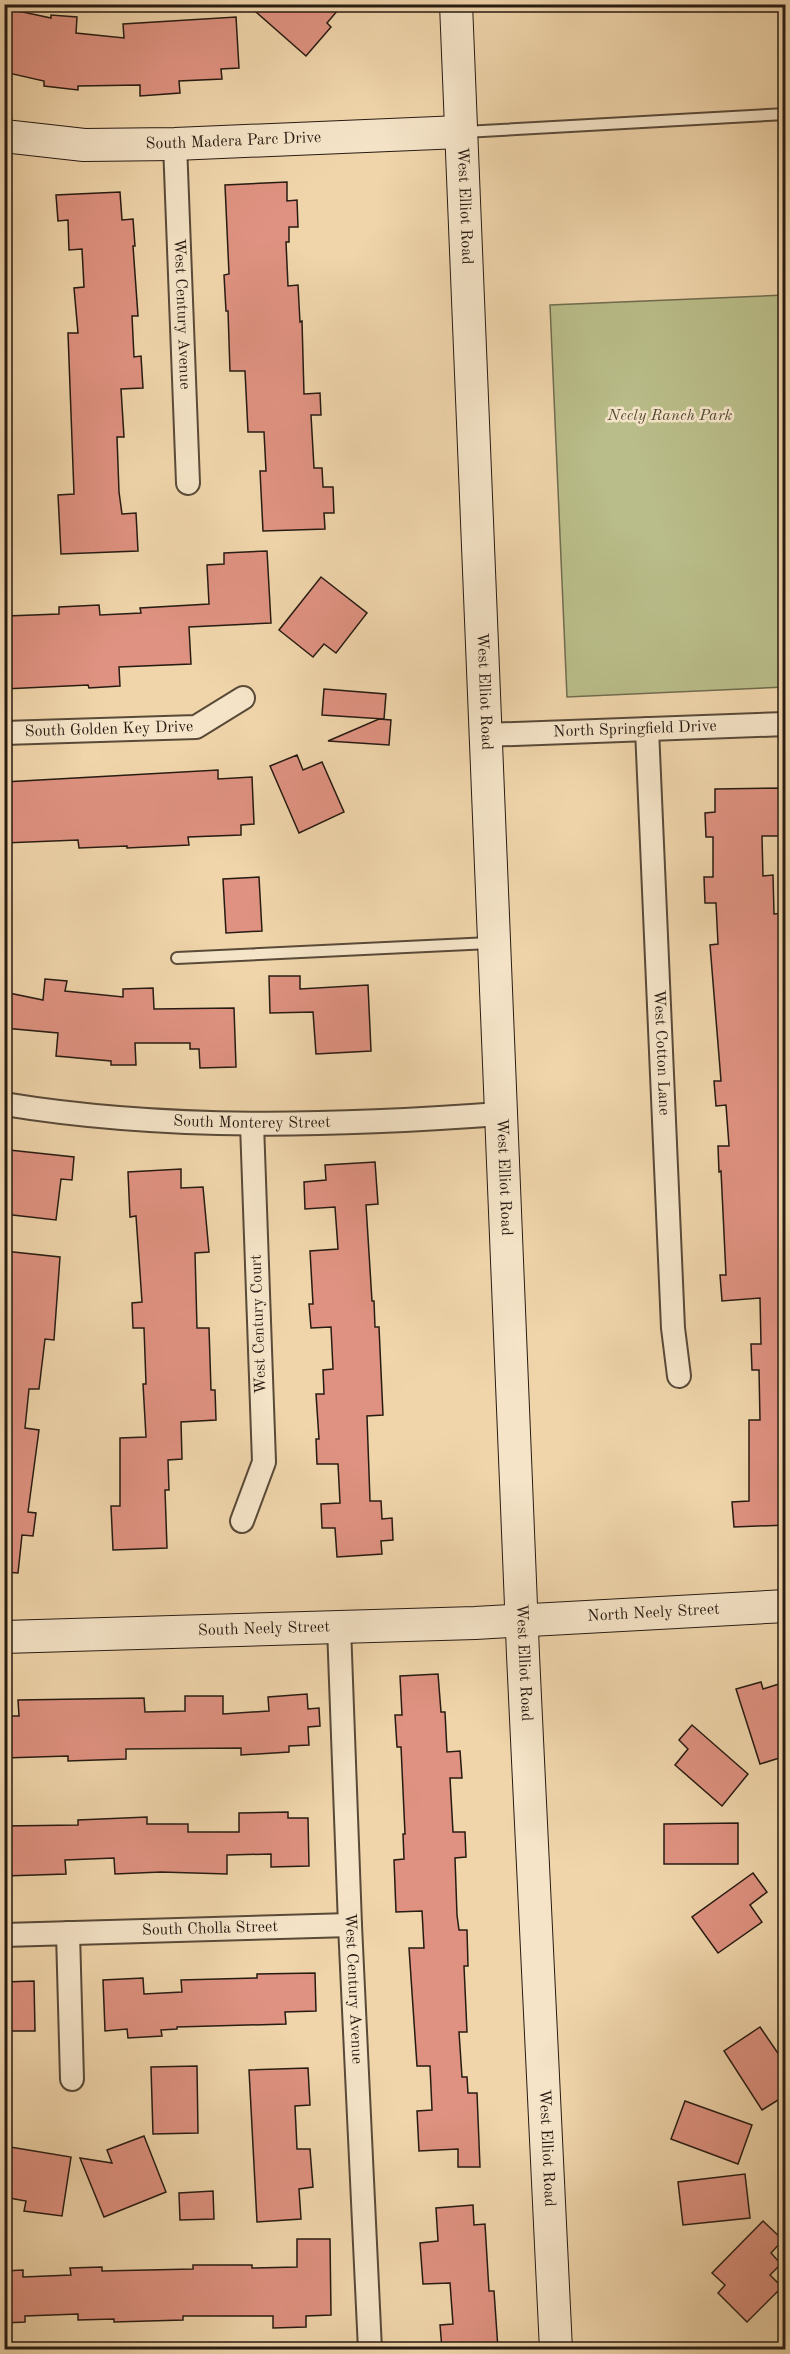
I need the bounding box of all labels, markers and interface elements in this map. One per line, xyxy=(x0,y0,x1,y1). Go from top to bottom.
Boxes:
street label: South Madera Parc Drive xyxy=(145,130,322,152)
street label: West Elliot Road xyxy=(454,147,475,265)
street label: West Century Avenue xyxy=(171,238,192,390)
park label: Neely Ranch Park xyxy=(607,408,733,424)
street label: West Elliot Road xyxy=(474,632,494,751)
street label: South Golden Key Drive xyxy=(24,719,194,740)
street label: North Springfield Drive xyxy=(553,719,717,741)
street label: West Cotton Lane xyxy=(650,990,672,1116)
street label: South Monterey Street xyxy=(173,1113,331,1132)
street label: West Elliot Road xyxy=(493,1118,514,1236)
street label: West Century Court xyxy=(249,1254,269,1394)
street label: North Neely Street xyxy=(587,1602,720,1625)
street label: West Elliot Road xyxy=(513,1603,534,1722)
street label: South Neely Street xyxy=(198,1619,331,1639)
street label: West Century Avenue xyxy=(342,1913,365,2065)
street label: South Cholla Street xyxy=(142,1919,279,1939)
street label: West Elliot Road xyxy=(536,2089,557,2207)

